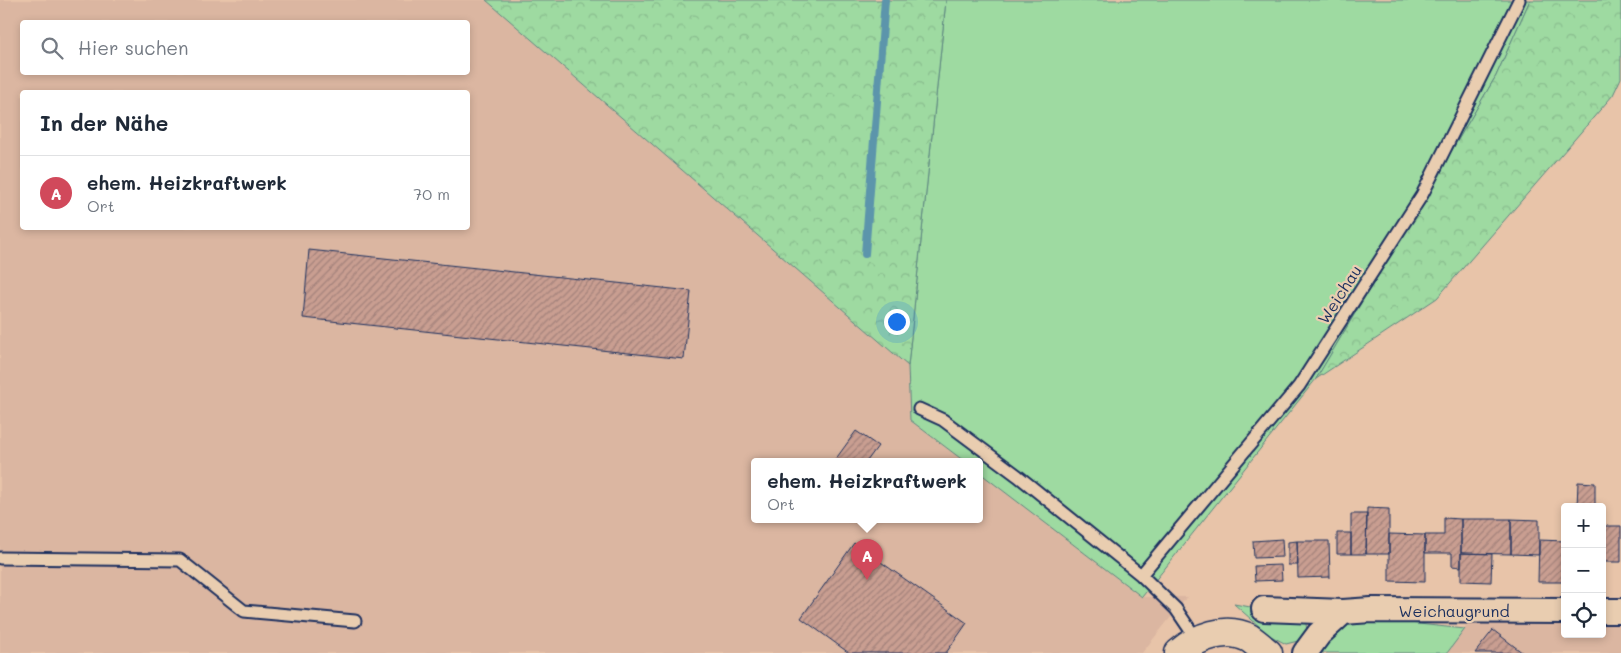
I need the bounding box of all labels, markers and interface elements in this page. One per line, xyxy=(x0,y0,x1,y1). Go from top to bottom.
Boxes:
search box xyxy=(20,20,470,75)
icon: search xyxy=(38,34,66,62)
text: Hier suchen xyxy=(78,35,189,60)
text: In der Nähe xyxy=(40,109,168,136)
text: ehem. Heizkraftwerk xyxy=(87,170,287,195)
text: A xyxy=(50,183,62,204)
text: 70 m xyxy=(413,183,450,204)
text: Ort xyxy=(87,195,115,216)
street label: Weichau xyxy=(1312,261,1366,327)
your location xyxy=(884,309,910,335)
popup xyxy=(751,458,983,523)
text: ehem. Heizkraftwerk xyxy=(767,468,967,493)
text: Ort xyxy=(767,493,795,514)
map controls xyxy=(1561,503,1606,638)
button: + xyxy=(1561,503,1606,548)
pin: A xyxy=(851,539,883,580)
button: − xyxy=(1561,548,1606,593)
button: locate xyxy=(1561,593,1606,638)
street label: Weichaugrund xyxy=(1398,600,1510,621)

